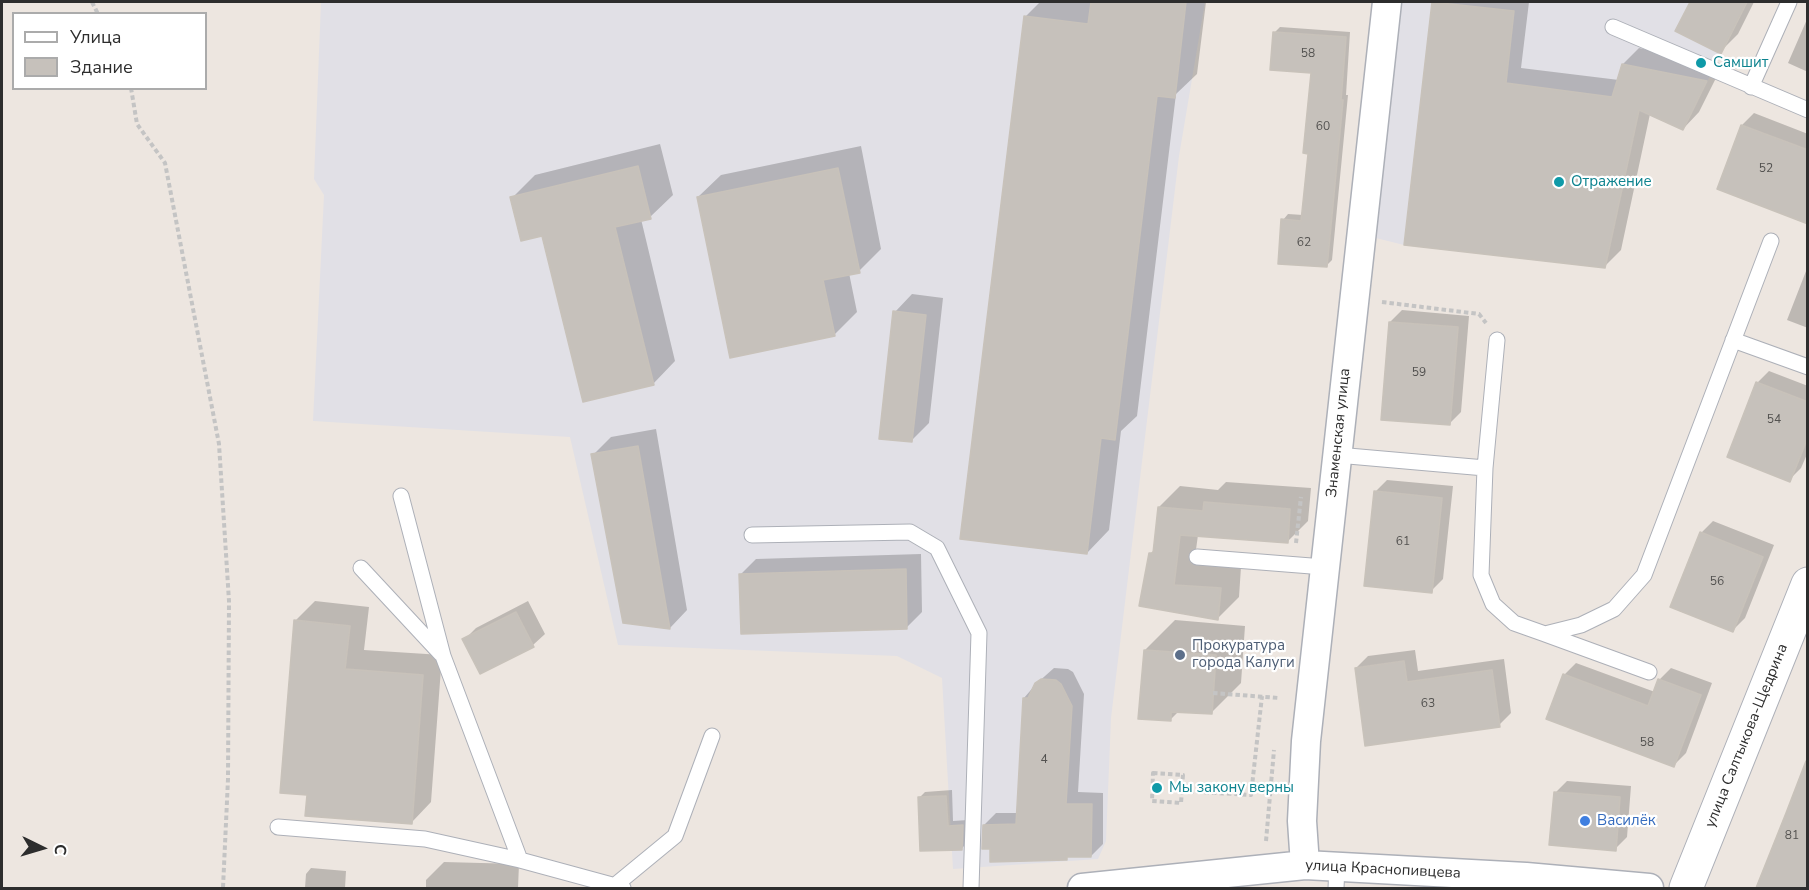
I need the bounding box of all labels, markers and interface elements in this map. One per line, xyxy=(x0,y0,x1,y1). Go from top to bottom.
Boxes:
legend xyxy=(12,12,207,90)
text: Улица xyxy=(70,25,121,49)
house number: 58 xyxy=(1301,47,1315,61)
place label: Самшит xyxy=(1713,54,1768,72)
text: Здание xyxy=(70,55,133,79)
marker: Самшит xyxy=(1694,56,1708,70)
house number: 60 xyxy=(1316,120,1330,134)
house number: 52 xyxy=(1759,162,1773,176)
place label: Отражение xyxy=(1571,173,1652,191)
marker: Отражение xyxy=(1552,175,1566,189)
house number: 62 xyxy=(1297,236,1311,250)
house number: 59 xyxy=(1412,366,1426,380)
street label: Знаменская улица xyxy=(1323,367,1355,499)
house number: 54 xyxy=(1767,413,1781,427)
house number: 61 xyxy=(1396,535,1410,549)
house number: 56 xyxy=(1710,575,1724,589)
place label: Прокуратура города Калуги xyxy=(1192,637,1295,672)
street label: улица Салтыкова-Щедрина xyxy=(1702,641,1792,831)
marker: Прокуратура города Калуги xyxy=(1173,648,1187,662)
house number: 63 xyxy=(1421,697,1435,711)
house number: 58 xyxy=(1640,736,1654,750)
house number: 4 xyxy=(1040,753,1048,767)
place label: Мы закону верны xyxy=(1169,779,1294,797)
marker: Мы закону верны xyxy=(1150,781,1164,795)
place label: Василёк xyxy=(1597,812,1656,830)
marker: Василёк xyxy=(1578,814,1592,828)
north arrow xyxy=(12,818,72,878)
house number: 81 xyxy=(1785,829,1799,843)
text: С xyxy=(48,843,71,856)
street label: улица Краснопивцева xyxy=(1305,857,1461,883)

